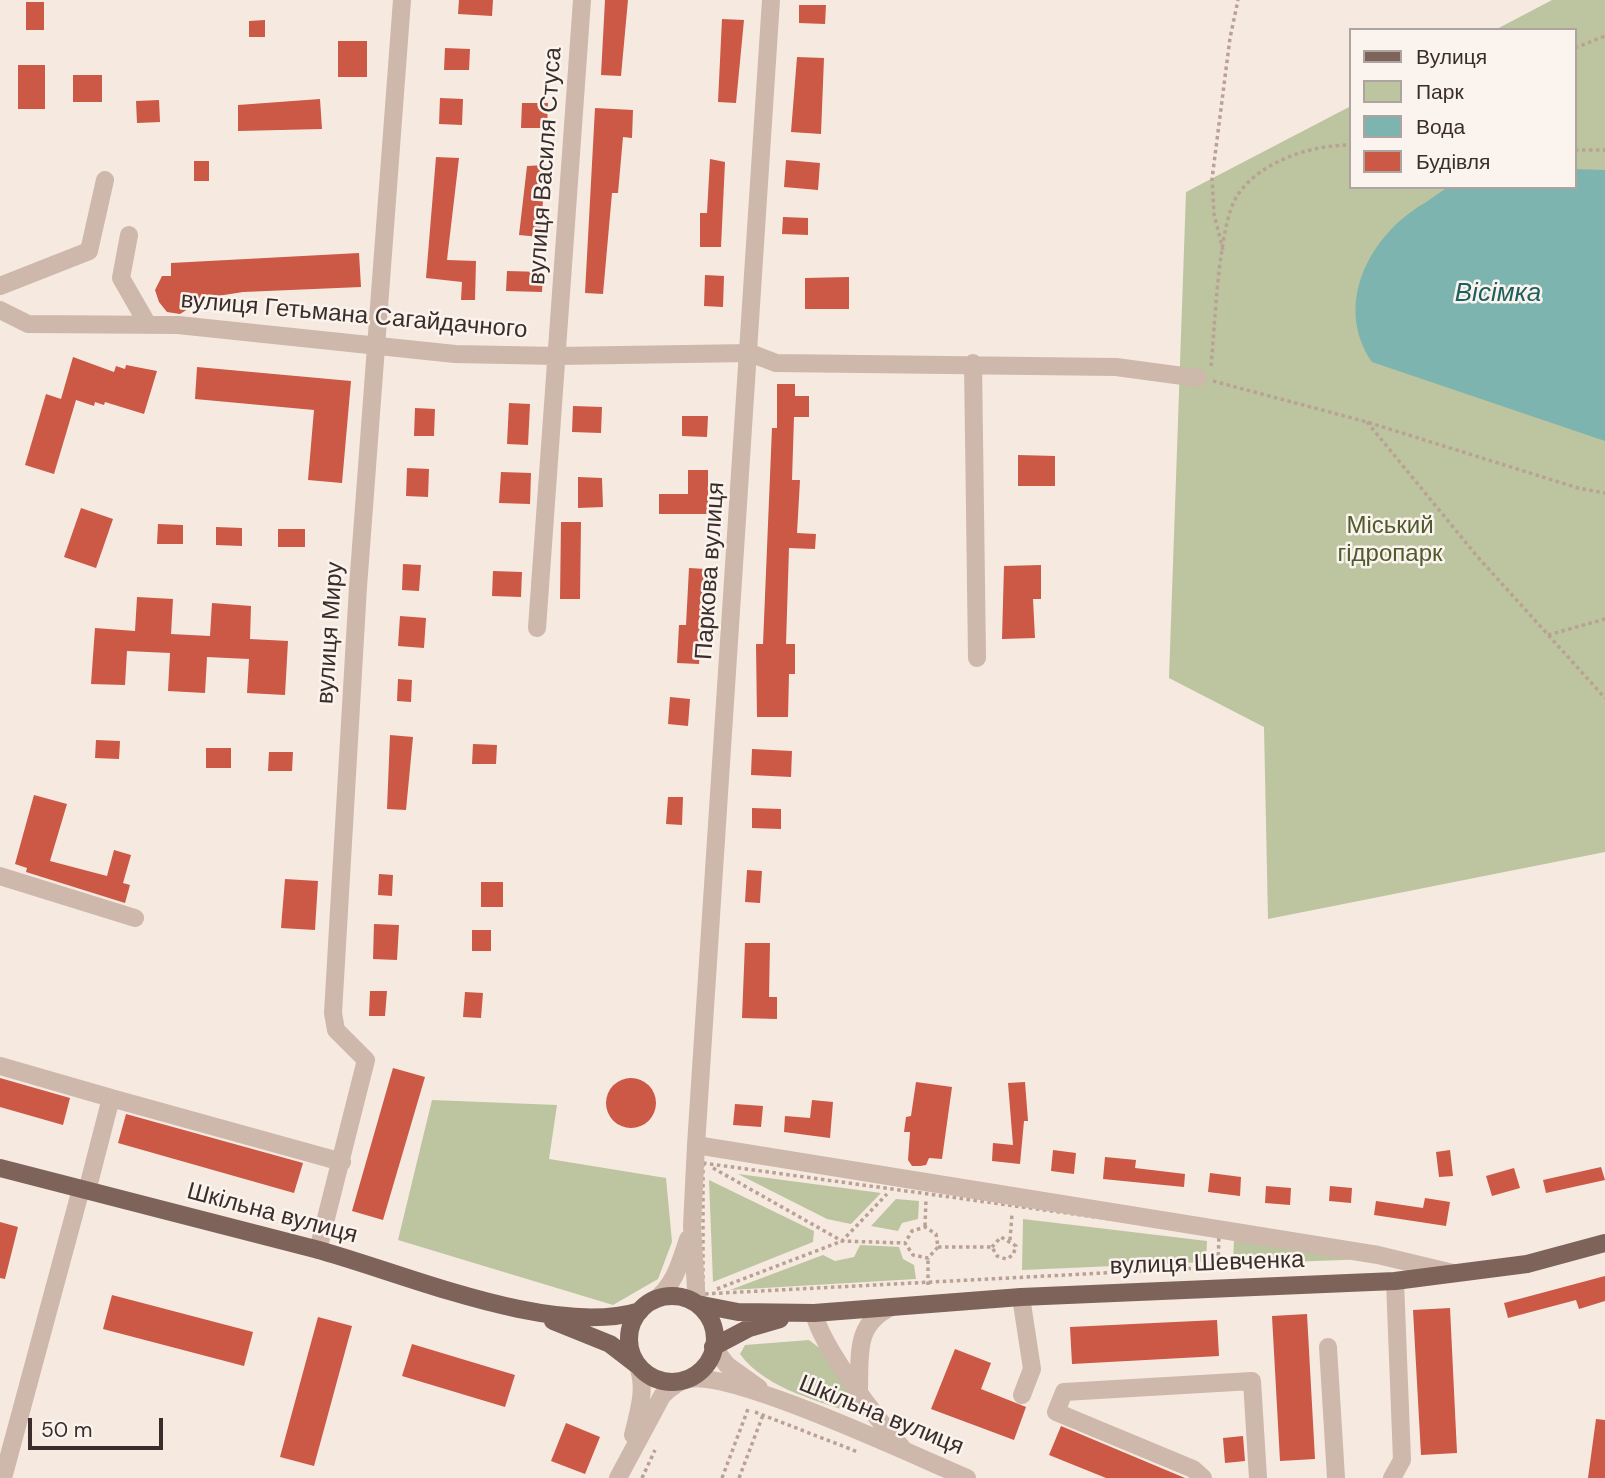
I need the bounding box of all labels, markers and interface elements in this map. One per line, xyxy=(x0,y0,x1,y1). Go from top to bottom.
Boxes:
legend xyxy=(1350,28,1577,189)
text: Вулиця xyxy=(1416,43,1487,71)
street label: вулиця Василя Стуса xyxy=(523,46,569,286)
text: Парк xyxy=(1416,78,1464,106)
text: Вода xyxy=(1416,113,1465,141)
text: Будівля xyxy=(1416,148,1490,176)
water label: Вісімка xyxy=(1455,278,1541,310)
street label: вулиця Гетьмана Сагайдачного xyxy=(179,286,529,346)
street label: Паркова вулиця xyxy=(690,481,732,661)
park label: Міський гідропарк xyxy=(1338,513,1442,569)
street label: вулиця Миру xyxy=(312,561,350,705)
street label: Шкільна вулиця xyxy=(184,1177,360,1251)
street label: вулиця Шевченка xyxy=(1109,1246,1305,1282)
street label: Шкільна вулиця xyxy=(794,1370,968,1462)
scale bar xyxy=(32,1404,166,1448)
text: 50 m xyxy=(41,1416,92,1444)

